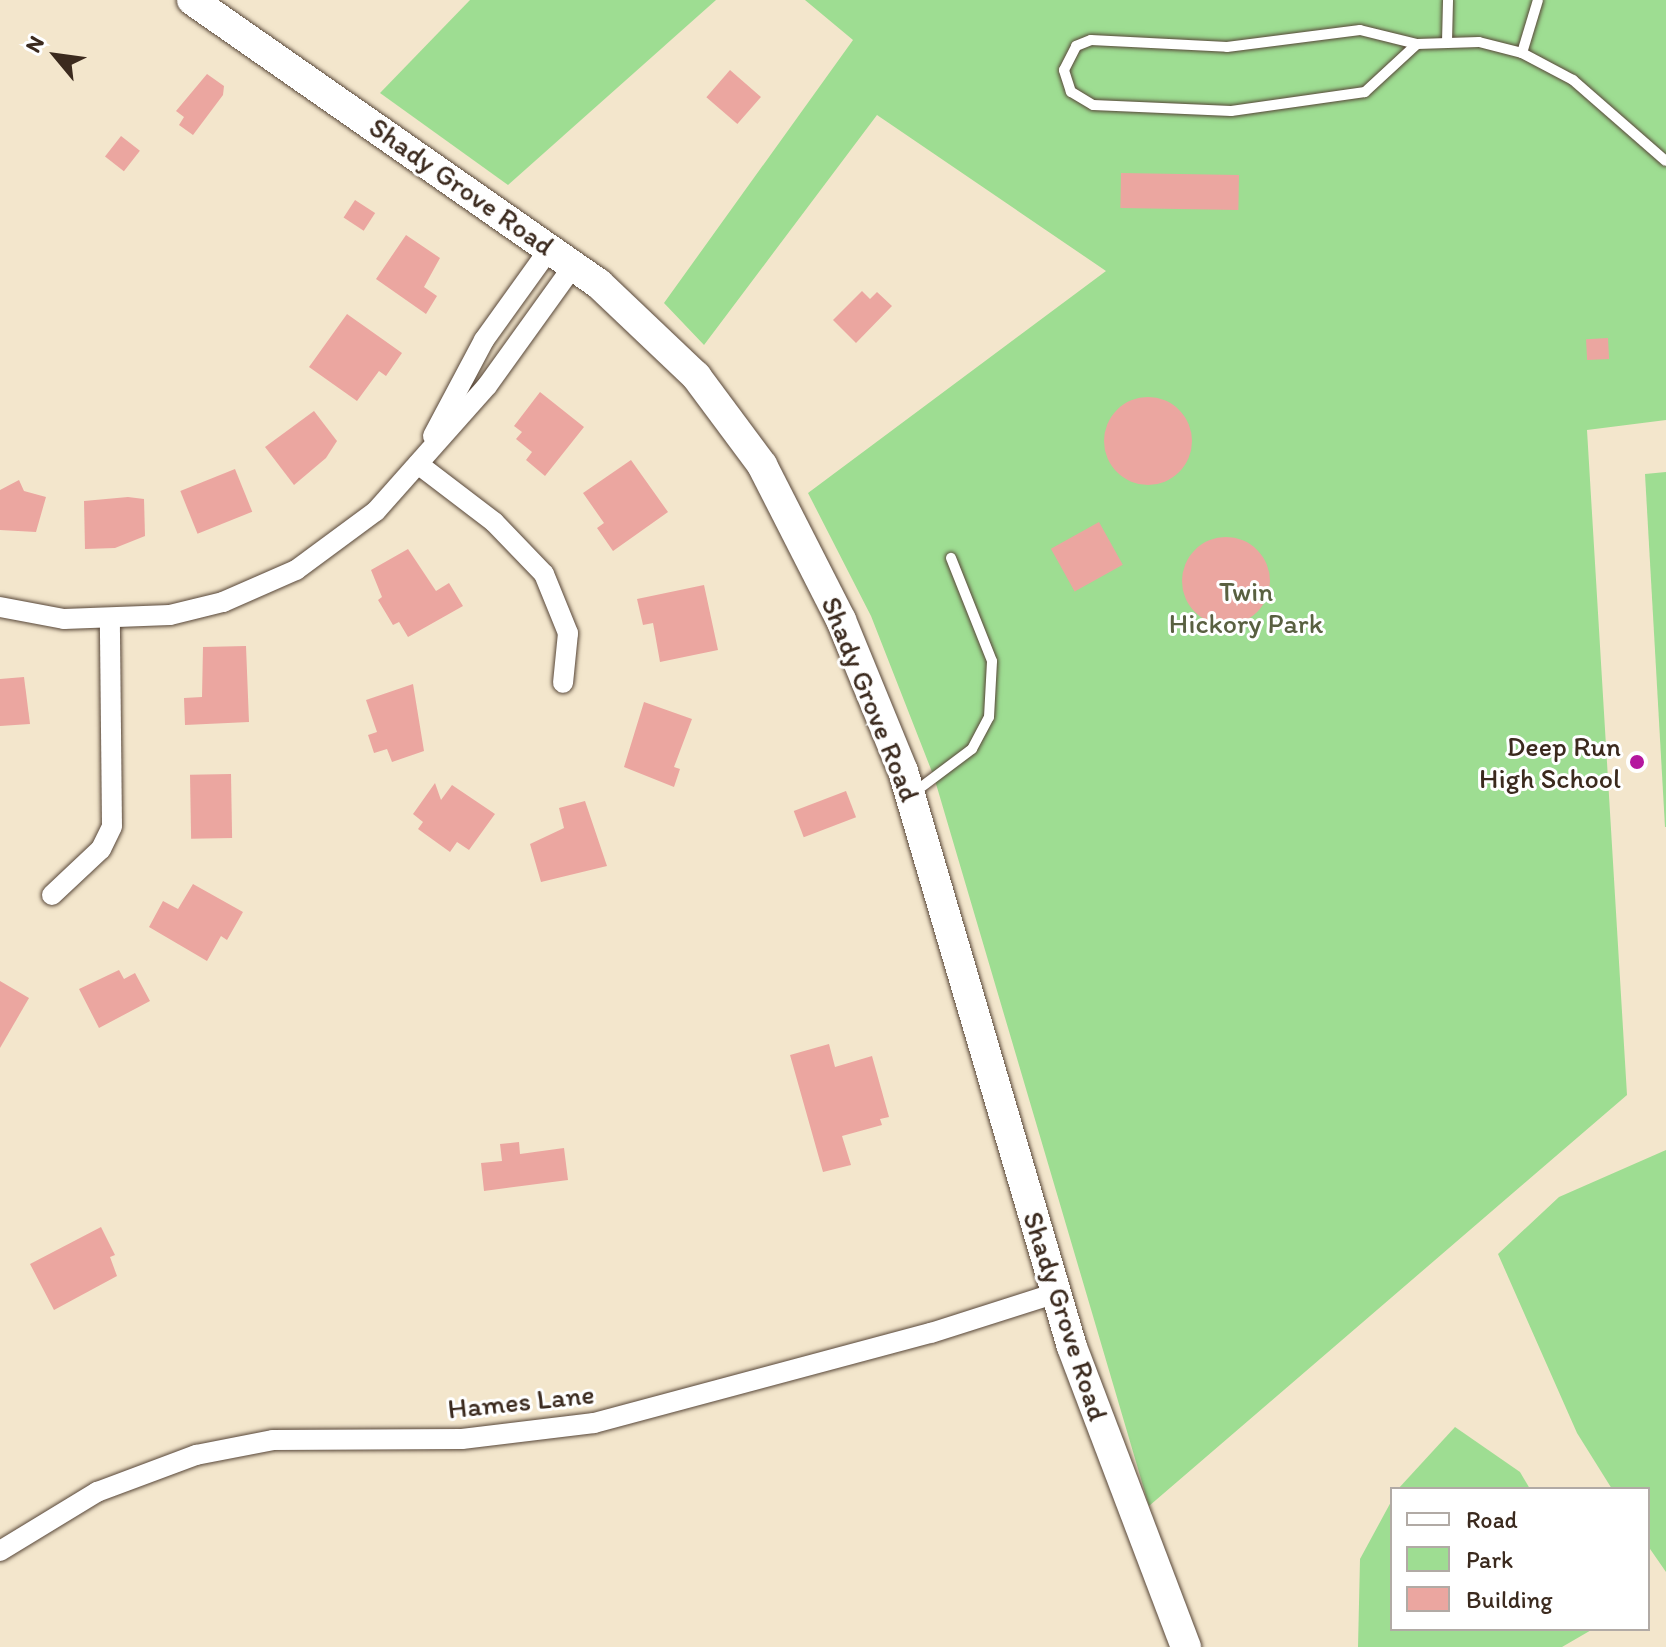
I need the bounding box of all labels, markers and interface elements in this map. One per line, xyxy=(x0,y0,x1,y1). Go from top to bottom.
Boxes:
north arrow xyxy=(16,16,96,96)
text: N xyxy=(19,31,50,57)
street label: Shady Grove Road xyxy=(363,110,561,262)
park label: Twin Hickory Park xyxy=(1169,574,1323,640)
street label: Shady Grove Road xyxy=(815,592,927,806)
place label: Deep Run High School xyxy=(1480,729,1621,795)
marker: Deep Run High School xyxy=(1628,753,1646,771)
street label: Shady Grove Road xyxy=(1016,1207,1116,1425)
street label: Hames Lane xyxy=(446,1377,596,1425)
legend xyxy=(1390,1487,1650,1631)
text: Road xyxy=(1466,1505,1518,1534)
text: Park xyxy=(1466,1545,1513,1574)
text: Building xyxy=(1466,1585,1553,1614)

